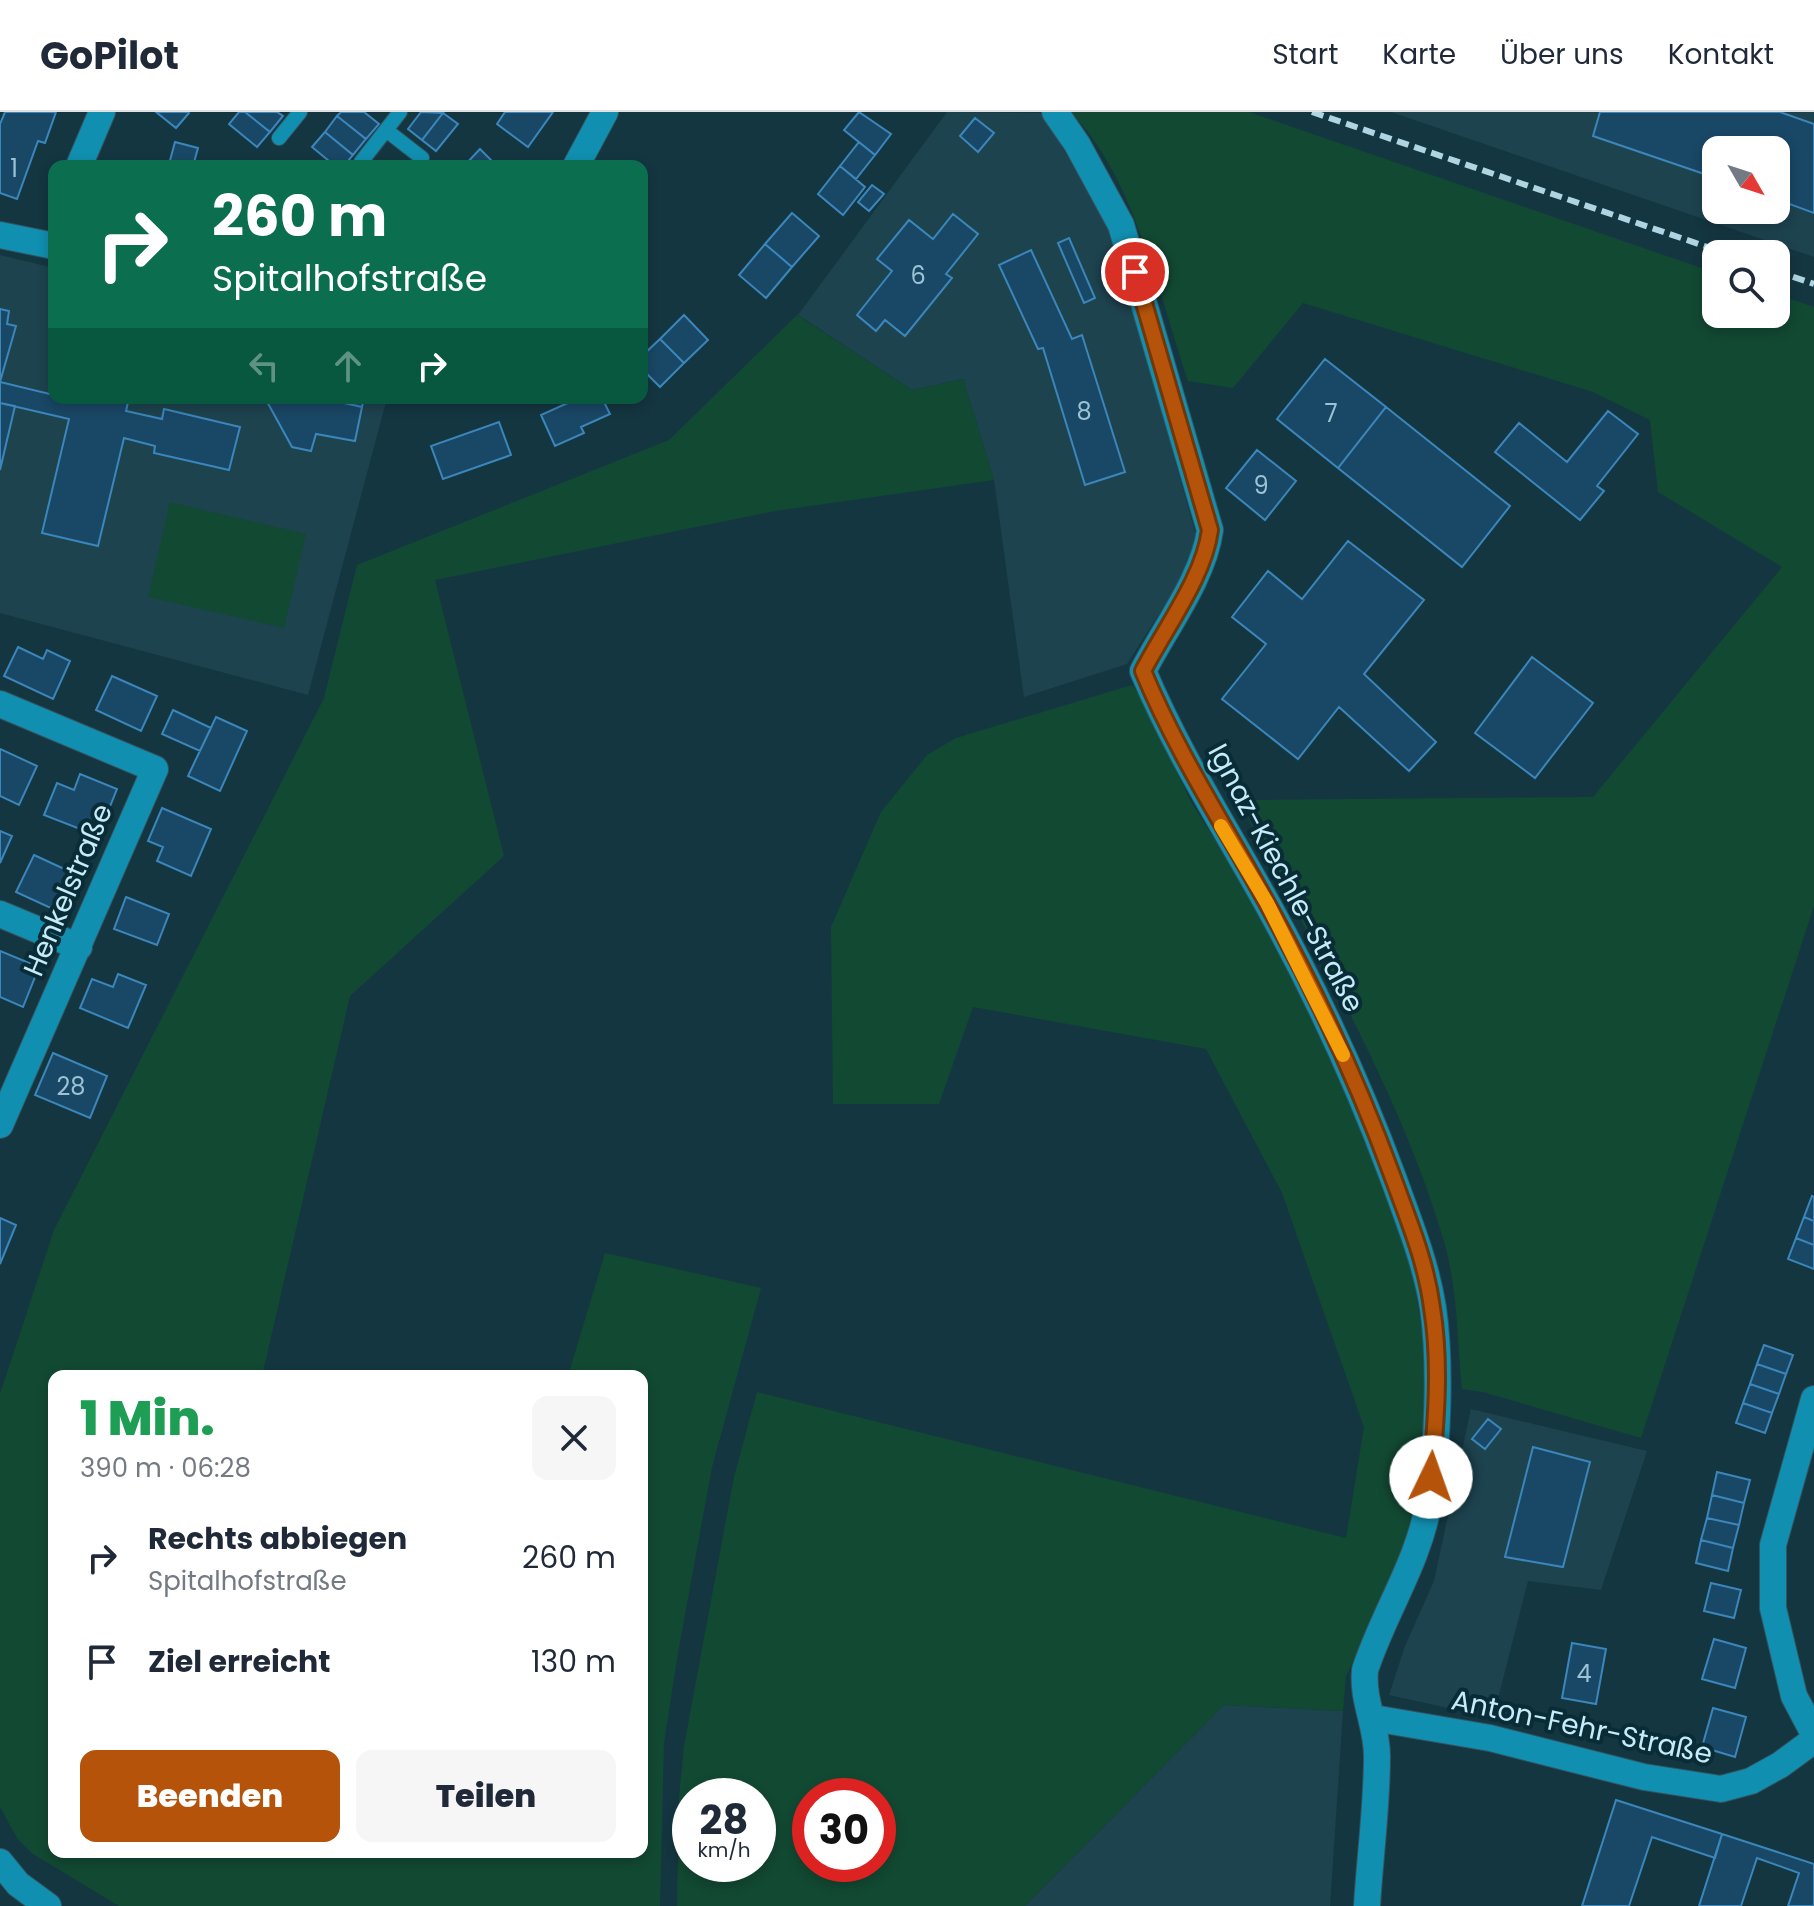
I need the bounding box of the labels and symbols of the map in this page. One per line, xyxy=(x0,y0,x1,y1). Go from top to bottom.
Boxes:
north arrow xyxy=(1702,136,1790,224)
house number: 1 xyxy=(10,152,18,185)
pin xyxy=(1101,238,1169,306)
house number: 6 xyxy=(910,259,926,292)
house number: 8 xyxy=(1076,395,1092,428)
house number: 7 xyxy=(1324,397,1338,430)
house number: 9 xyxy=(1253,469,1269,502)
street label: Ignaz-Kiechle-Straße xyxy=(1199,737,1373,1019)
street label: Henkelstraße xyxy=(14,798,122,982)
house number: 28 xyxy=(57,1070,85,1103)
position arrow xyxy=(1389,1435,1473,1519)
house number: 4 xyxy=(1576,1657,1592,1690)
street label: Anton-Fehr-Straße xyxy=(1448,1680,1716,1774)
speed limit sign: 30 xyxy=(792,1778,896,1882)

